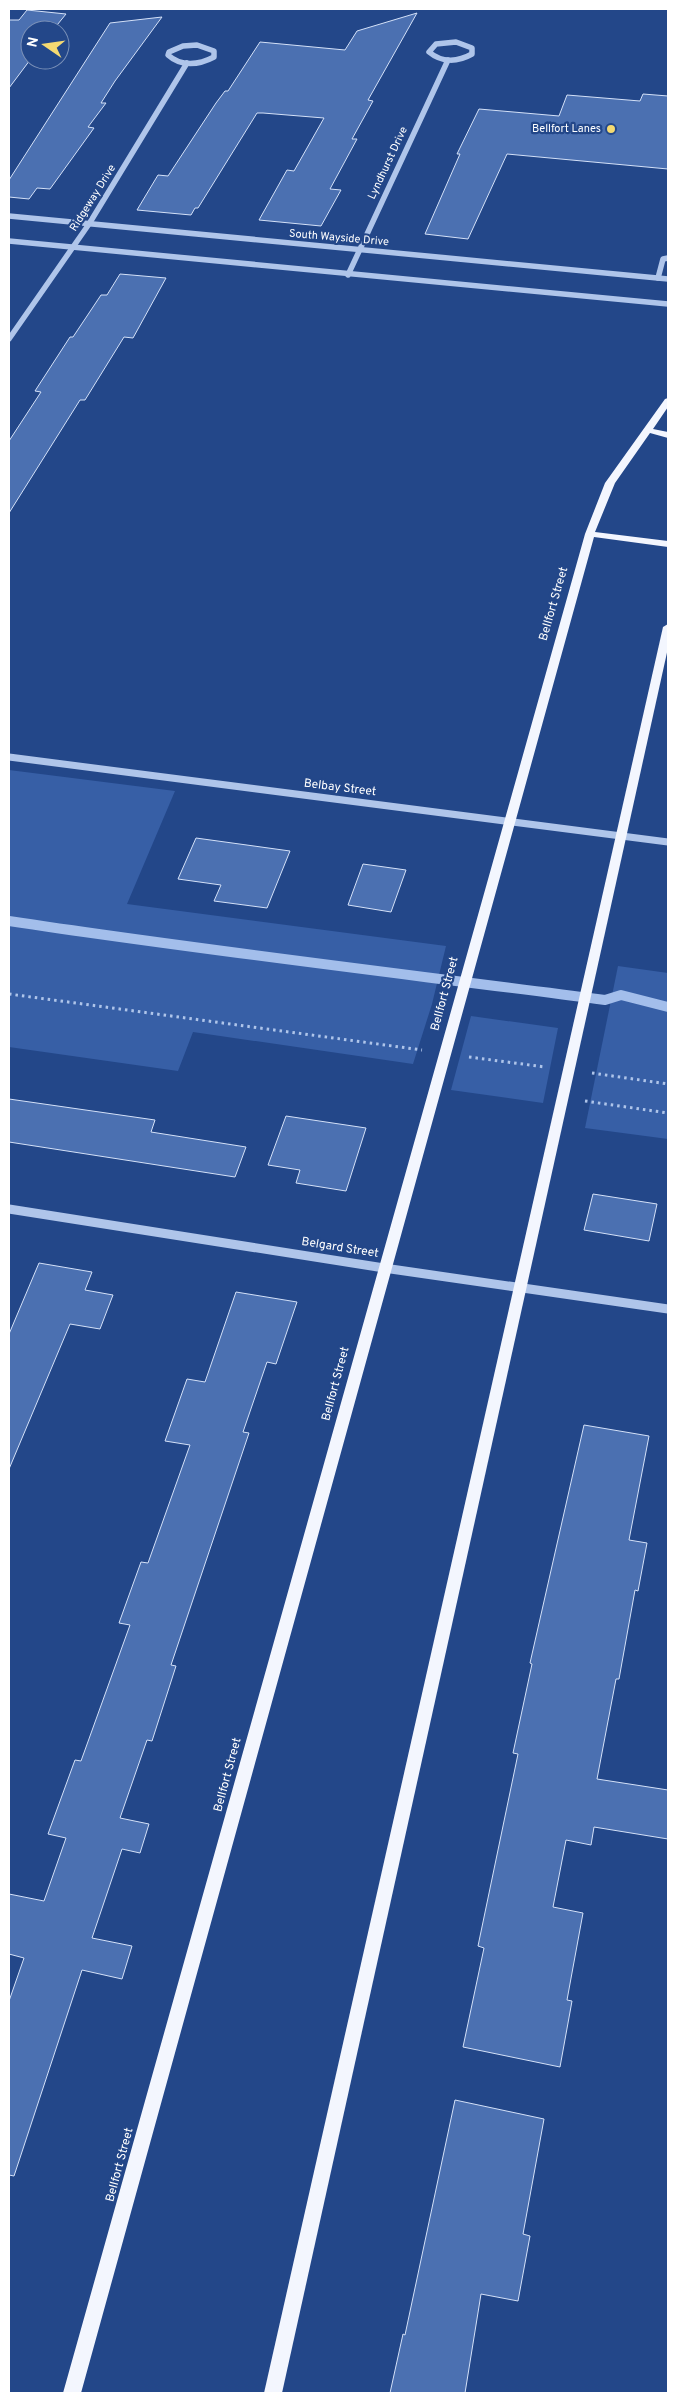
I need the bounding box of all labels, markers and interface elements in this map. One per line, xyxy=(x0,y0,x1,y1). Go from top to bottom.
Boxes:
north arrow xyxy=(20,20,70,70)
text: N xyxy=(24,36,43,49)
place label: Bellfort Lanes xyxy=(532,122,601,136)
marker: Bellfort Lanes xyxy=(605,123,617,135)
street label: Lyndhurst Drive xyxy=(365,124,411,202)
street label: Ridgeway Drive xyxy=(67,162,119,234)
street label: South Wayside Drive xyxy=(288,227,390,249)
street label: Bellfort Street xyxy=(536,565,572,643)
street label: Belbay Street xyxy=(303,776,377,800)
street label: Bellfort Street xyxy=(427,955,463,1033)
street label: Belgard Street xyxy=(300,1234,380,1262)
street label: Bellfort Street xyxy=(318,1345,354,1423)
street label: Bellfort Street xyxy=(210,1736,246,1814)
street label: Bellfort Street xyxy=(102,2126,138,2204)

